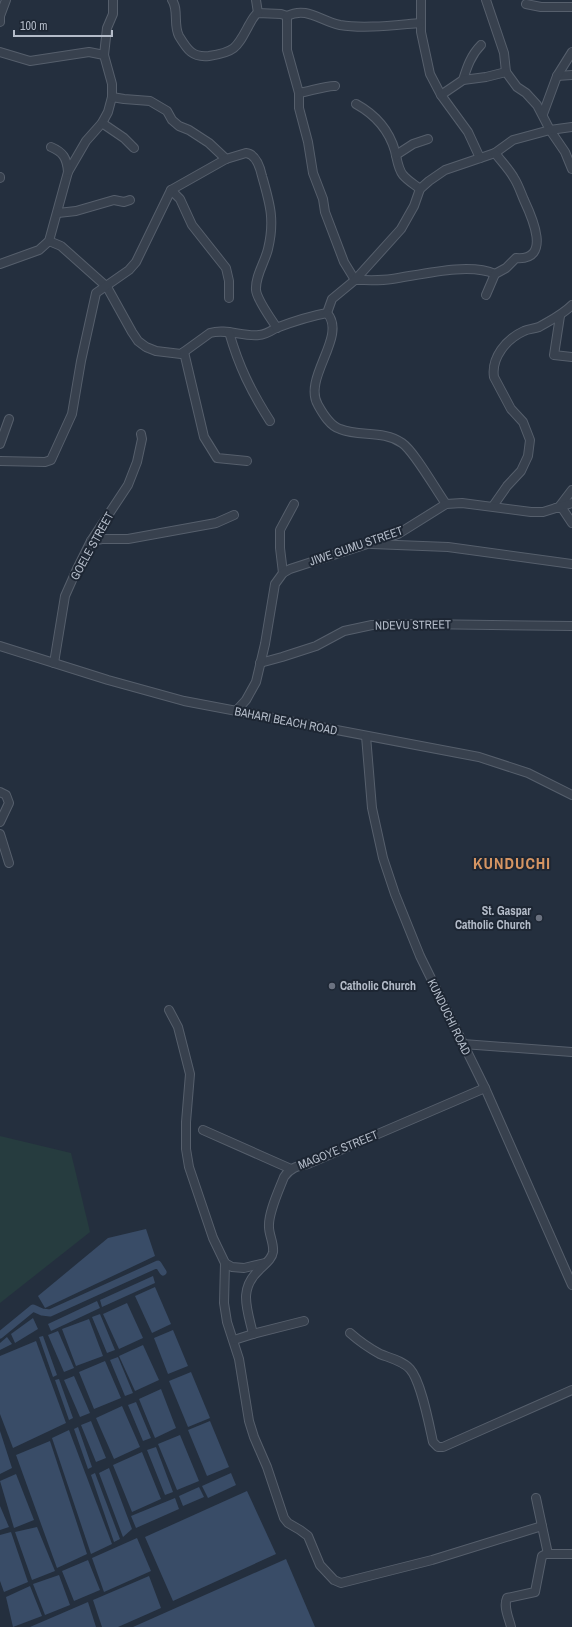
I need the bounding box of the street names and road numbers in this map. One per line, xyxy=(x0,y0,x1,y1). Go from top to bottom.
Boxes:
street label: GOELE STREET xyxy=(67,509,117,583)
street label: JIWE GUMU STREET xyxy=(307,523,405,569)
street label: NDEVU STREET xyxy=(375,616,451,634)
street label: BAHARI BEACH ROAD xyxy=(233,703,339,739)
street label: KUNDUCHI ROAD xyxy=(424,976,474,1058)
street label: MAGOYE STREET xyxy=(296,1127,380,1173)

